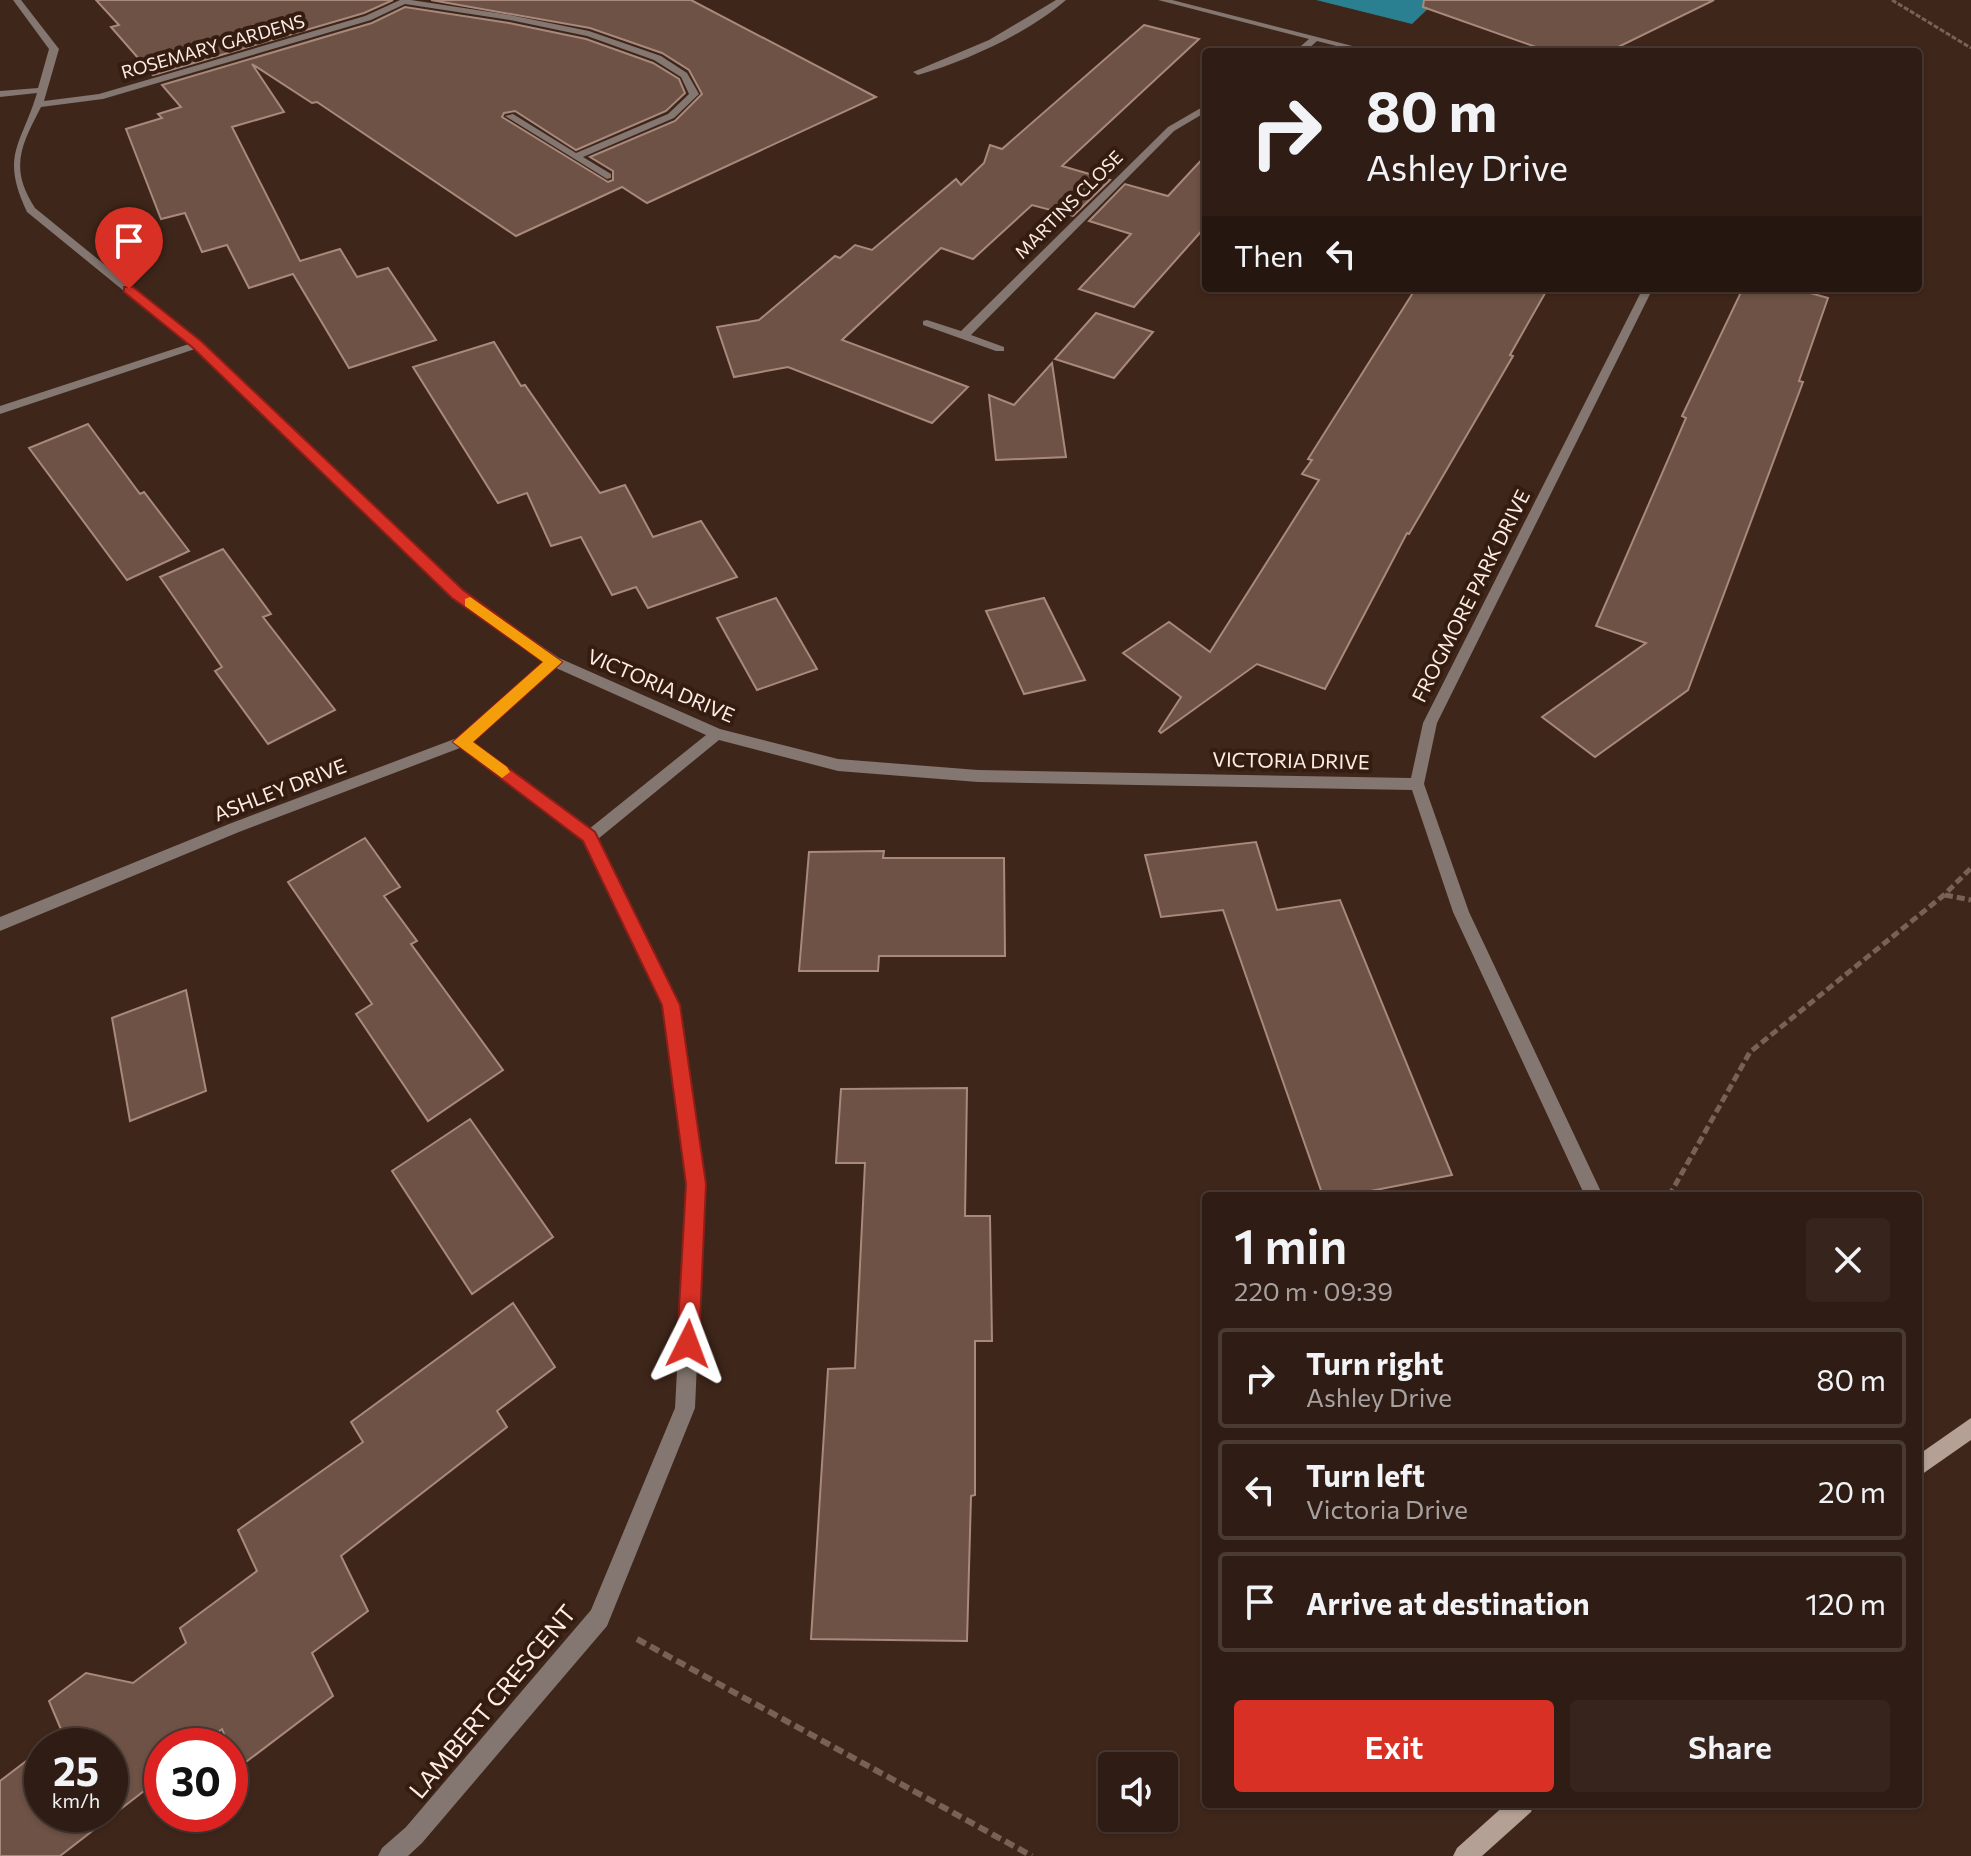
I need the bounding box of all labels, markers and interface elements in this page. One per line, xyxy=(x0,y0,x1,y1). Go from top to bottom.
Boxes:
street label: ROSEMARY GARDENS xyxy=(118,9,307,83)
text: 80 m xyxy=(1366,75,1497,144)
icon: right xyxy=(1234,80,1338,184)
text: Ashley Drive xyxy=(1366,144,1568,188)
street label: MARTINS CLOSE xyxy=(1010,146,1127,263)
pin xyxy=(95,207,163,289)
icon: arrive xyxy=(107,219,151,263)
icon: left xyxy=(1319,232,1363,276)
text: Then xyxy=(1234,236,1303,273)
street label: FROGMORE PARK DRIVE xyxy=(1406,485,1534,706)
street label: VICTORIA DRIVE xyxy=(584,643,739,727)
street label: VICTORIA DRIVE xyxy=(1212,747,1370,773)
street label: ASHLEY DRIVE xyxy=(210,753,349,825)
text: 1 min xyxy=(1234,1215,1347,1274)
button: close xyxy=(1806,1218,1890,1302)
text: 220 m · 09:39 xyxy=(1234,1275,1393,1306)
position arrow xyxy=(646,1302,730,1386)
text: Turn right xyxy=(1306,1344,1443,1381)
icon: right xyxy=(1238,1356,1282,1400)
text: 80 m xyxy=(1816,1360,1886,1397)
text: Ashley Drive xyxy=(1306,1381,1452,1412)
text: Turn left xyxy=(1306,1456,1425,1493)
icon: left xyxy=(1238,1468,1282,1512)
text: 20 m xyxy=(1818,1472,1886,1509)
text: Victoria Drive xyxy=(1306,1493,1468,1524)
icon: arrive xyxy=(1238,1580,1282,1624)
text: Arrive at destination xyxy=(1306,1584,1590,1621)
text: 120 m xyxy=(1805,1584,1886,1621)
street label: LAMBERT CRESCENT xyxy=(402,1598,581,1804)
button: Exit xyxy=(1234,1700,1554,1792)
button: Share xyxy=(1570,1700,1890,1792)
speed limit sign: 30 xyxy=(144,1728,248,1832)
text: 25 xyxy=(53,1745,99,1794)
map controls xyxy=(1098,1752,1178,1832)
button: sound xyxy=(1098,1752,1178,1832)
text: km/h xyxy=(52,1788,100,1812)

